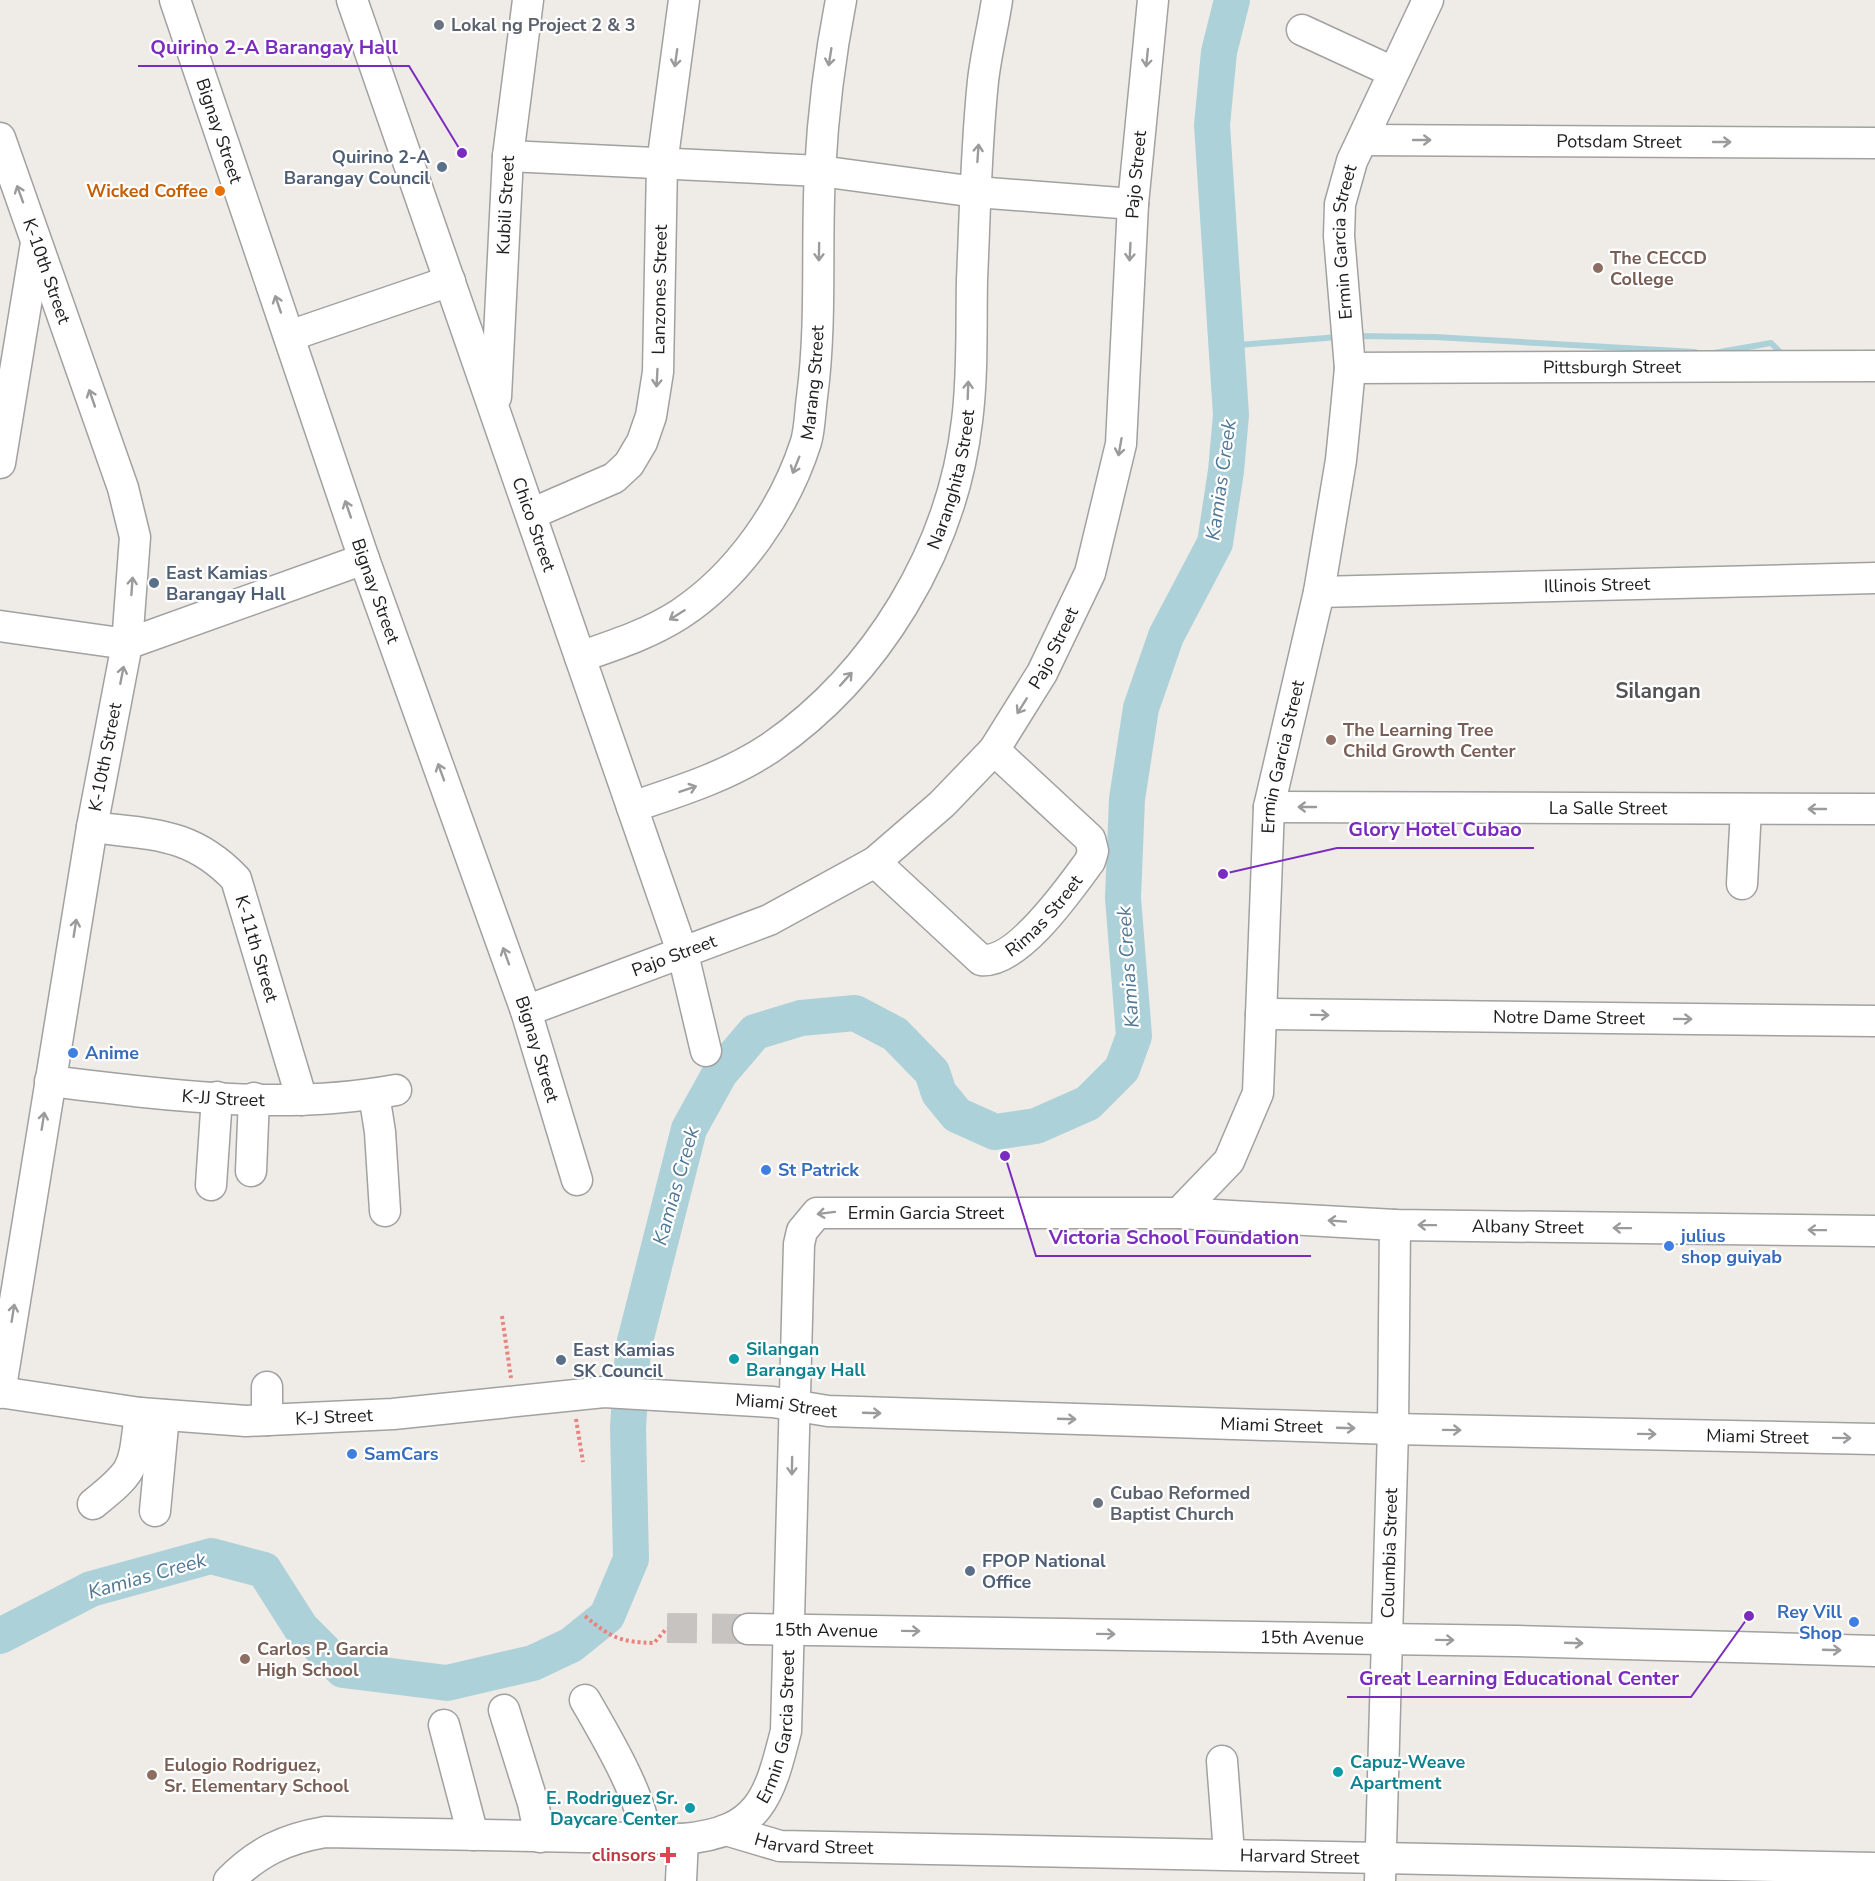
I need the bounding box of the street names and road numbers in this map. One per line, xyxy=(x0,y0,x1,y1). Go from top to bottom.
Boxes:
street label: Bignay Street xyxy=(190,75,248,187)
street label: Pajo Street xyxy=(1120,129,1152,219)
street label: Potsdam Street xyxy=(1556,129,1682,154)
street label: Kubili Street xyxy=(491,154,520,255)
street label: Ermin Garcia Street xyxy=(1327,161,1363,321)
street label: K-10th Street xyxy=(17,215,77,328)
street label: Lanzones Street xyxy=(646,224,673,355)
street label: Marang Street xyxy=(795,324,830,442)
street label: Pittsburgh Street xyxy=(1543,355,1682,379)
street label: Naranghita Street xyxy=(921,408,980,553)
street label: Chico Street xyxy=(506,474,562,575)
street label: Bignay Street xyxy=(346,535,405,647)
street label: Illinois Street xyxy=(1543,572,1651,598)
street label: Pajo Street xyxy=(1023,603,1084,694)
street label: Ermin Garcia Street xyxy=(1256,677,1310,834)
street label: K-10th Street xyxy=(83,700,127,813)
street label: La Salle Street xyxy=(1549,796,1668,820)
street label: Rimas Street xyxy=(1000,869,1088,962)
street label: K-11th Street xyxy=(229,892,284,1005)
street label: Pajo Street xyxy=(628,929,720,982)
street label: Bignay Street xyxy=(510,993,565,1106)
street label: Notre Dame Street xyxy=(1493,1005,1646,1030)
street label: K-JJ Street xyxy=(181,1084,265,1112)
street label: Ermin Garcia Street xyxy=(848,1201,1005,1225)
street label: Albany Street xyxy=(1472,1214,1584,1239)
street label: Miami Street xyxy=(735,1388,838,1423)
street label: K-J Street xyxy=(295,1403,374,1431)
street label: Miami Street xyxy=(1220,1412,1324,1439)
street label: Miami Street xyxy=(1706,1423,1810,1450)
street label: Columbia Street xyxy=(1376,1487,1403,1619)
street label: 15th Avenue xyxy=(774,1617,878,1643)
street label: 15th Avenue xyxy=(1260,1625,1364,1651)
street label: Ermin Garcia Street xyxy=(751,1649,800,1808)
street label: Harvard Street xyxy=(752,1827,874,1860)
street label: Harvard Street xyxy=(1240,1843,1360,1870)

